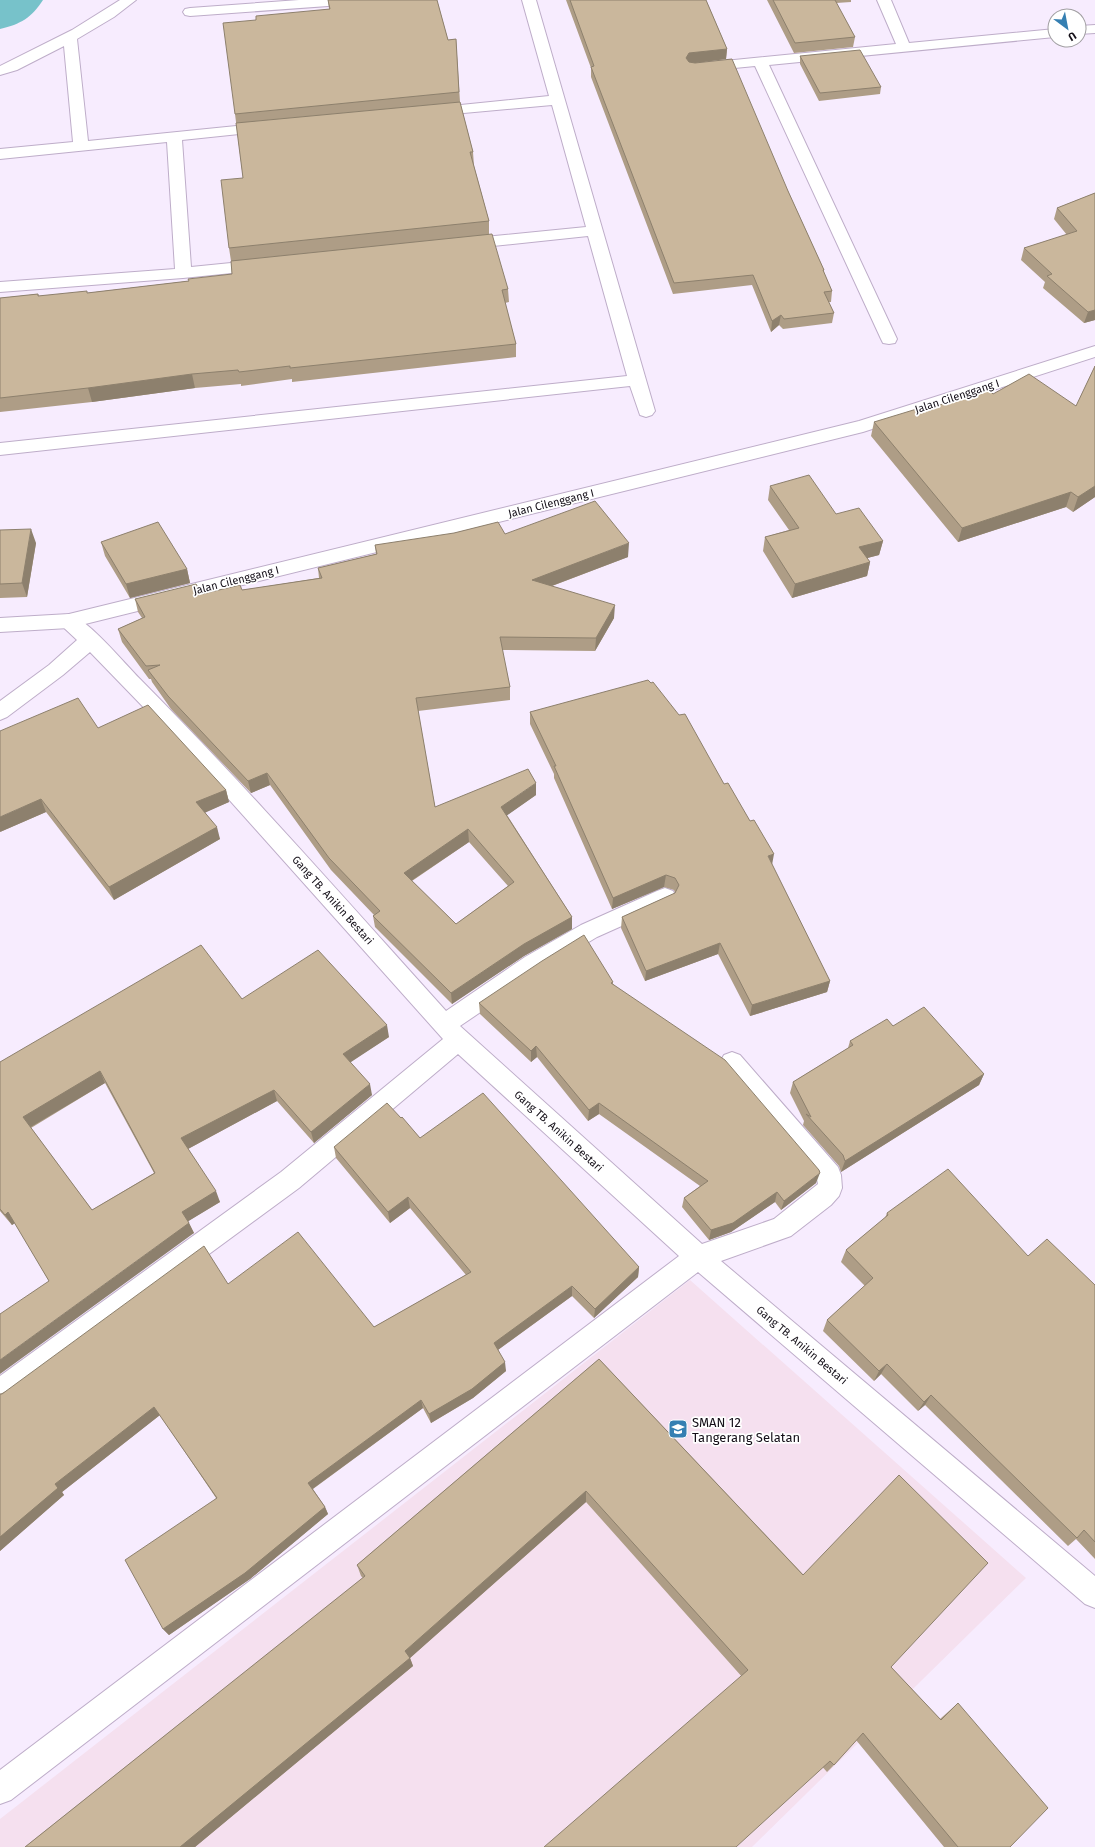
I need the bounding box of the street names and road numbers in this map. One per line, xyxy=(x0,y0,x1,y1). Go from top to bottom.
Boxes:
street label: Jalan Cilenggang I xyxy=(913,377,1001,416)
street label: Jalan Cilenggang I xyxy=(507,487,595,520)
street label: Jalan Cilenggang I xyxy=(192,564,280,597)
street label: Gang TB. Anikin Bestari xyxy=(289,853,376,947)
street label: Gang TB. Anikin Bestari xyxy=(512,1088,606,1175)
street label: Gang TB. Anikin Bestari xyxy=(753,1303,850,1387)

